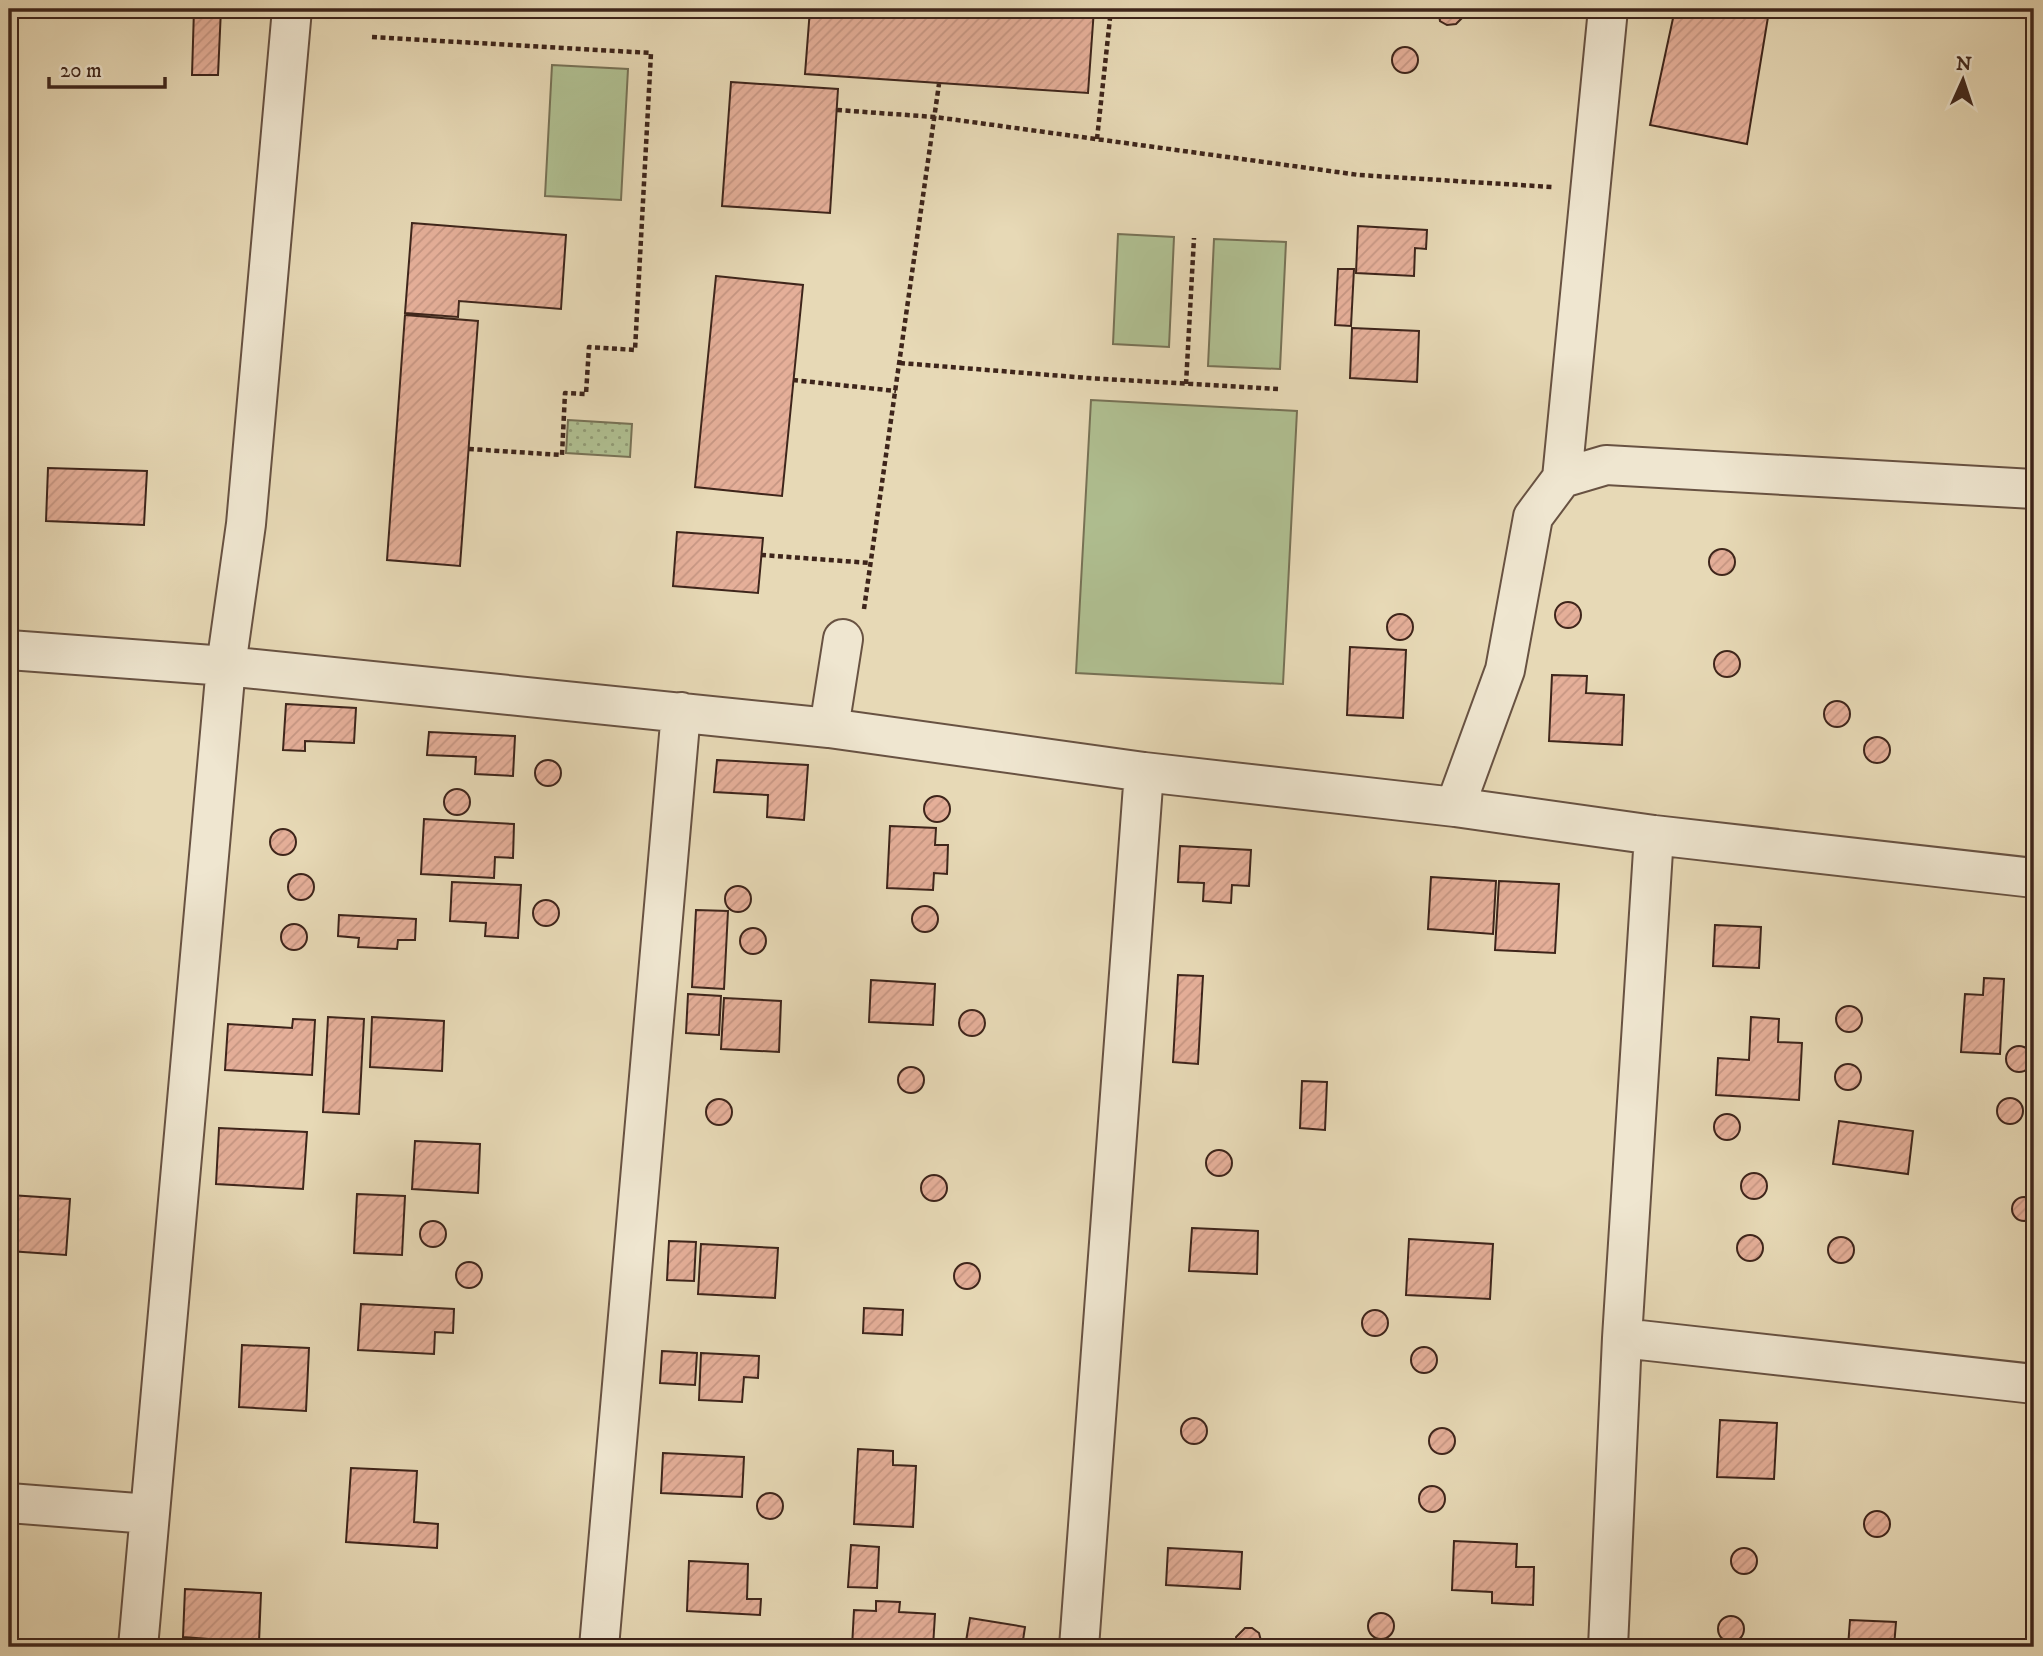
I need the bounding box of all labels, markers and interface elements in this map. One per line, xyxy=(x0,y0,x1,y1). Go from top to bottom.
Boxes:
scale bar xyxy=(49,46,164,90)
north arrow xyxy=(1927,46,1997,116)
text: N xyxy=(1955,53,1973,76)
text: 20 m xyxy=(60,58,102,84)

